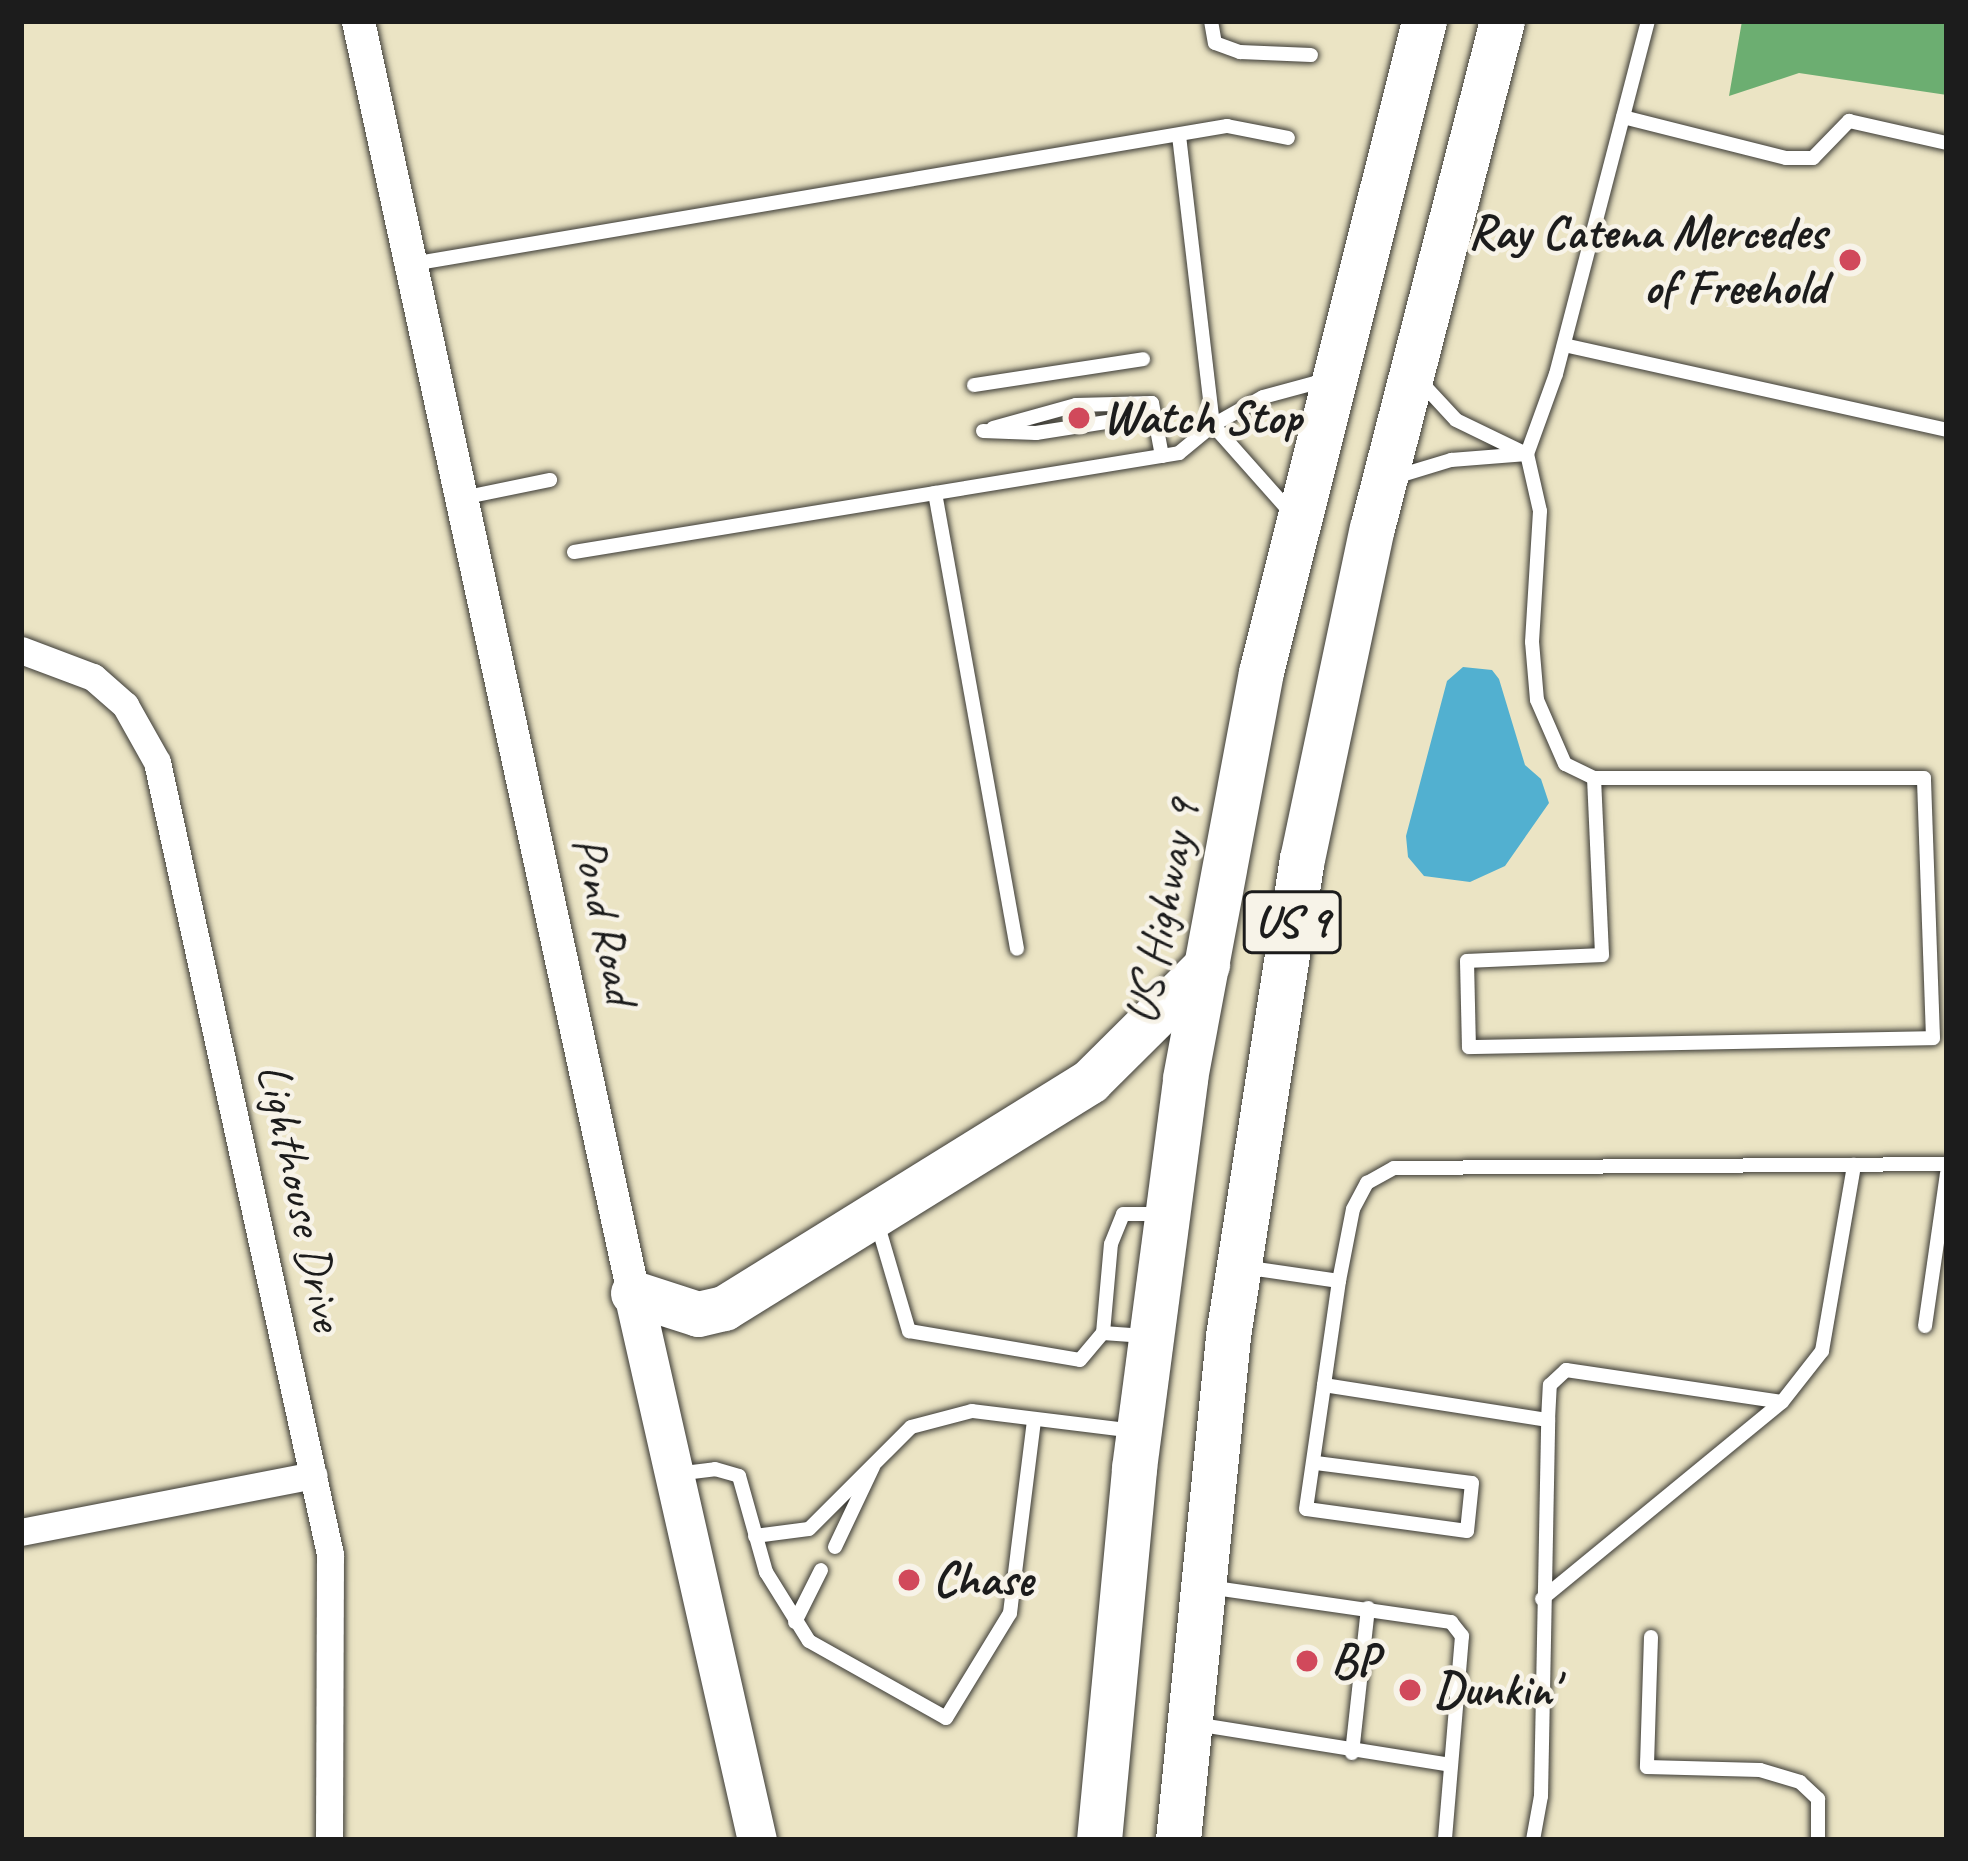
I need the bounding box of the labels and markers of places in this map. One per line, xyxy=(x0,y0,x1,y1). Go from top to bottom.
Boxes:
place label: Ray Catena Mercedes of Freehold xyxy=(1468,203,1826,316)
marker: Ray Catena Mercedes of Freehold xyxy=(1837,247,1863,273)
place label: Watch Stop xyxy=(1103,389,1302,447)
marker: Watch Stop xyxy=(1066,405,1092,431)
place label: Chase xyxy=(933,1551,1033,1609)
marker: Chase xyxy=(896,1567,922,1593)
place label: BP xyxy=(1331,1632,1378,1690)
marker: BP xyxy=(1294,1648,1320,1674)
place label: Dunkin' xyxy=(1434,1661,1557,1719)
marker: Dunkin' xyxy=(1397,1677,1423,1703)

